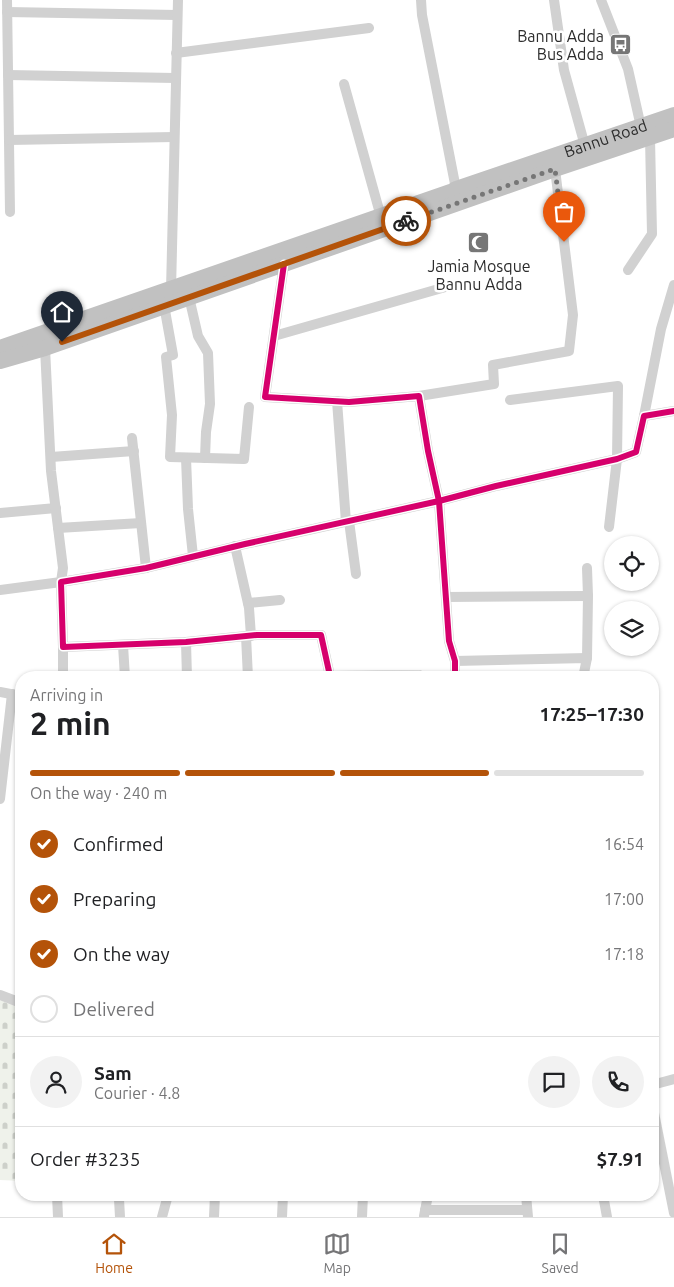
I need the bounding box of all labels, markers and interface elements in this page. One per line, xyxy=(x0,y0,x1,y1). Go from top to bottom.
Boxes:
place label: Bannu Adda Bus Adda xyxy=(517,27,604,63)
bus stop icon: Bannu Adda Bus Adda xyxy=(608,33,632,57)
street label: Bannu Road xyxy=(562,116,649,161)
pin xyxy=(543,191,585,242)
courier xyxy=(381,196,431,246)
icon: bag xyxy=(550,198,578,226)
icon: bike xyxy=(392,207,420,235)
mosque icon: Jamia Mosque Bannu Adda xyxy=(467,230,491,254)
place label: Jamia Mosque Bannu Adda xyxy=(427,257,531,293)
pin xyxy=(41,291,83,342)
icon: home xyxy=(48,298,76,326)
map controls xyxy=(604,536,659,656)
button: locate xyxy=(604,536,659,591)
button: layers xyxy=(604,601,659,656)
text: Arriving in xyxy=(30,686,103,704)
text: 17:25–17:30 xyxy=(539,703,644,725)
text: 2 min xyxy=(30,705,111,741)
text: On the way · 240 m xyxy=(30,784,167,802)
icon: check xyxy=(30,830,58,858)
text: Confirmed xyxy=(73,833,164,855)
text: 16:54 xyxy=(604,835,644,853)
icon: check xyxy=(30,885,58,913)
text: Preparing xyxy=(73,888,157,910)
text: 17:00 xyxy=(604,890,644,908)
icon: check xyxy=(30,940,58,968)
text: On the way xyxy=(73,943,170,965)
text: 17:18 xyxy=(604,945,644,963)
text: Delivered xyxy=(73,998,155,1020)
button: person xyxy=(30,1056,82,1108)
button: chat xyxy=(528,1056,580,1108)
button: phone xyxy=(592,1056,644,1108)
text: Sam xyxy=(94,1062,132,1084)
text: Courier · 4.8 xyxy=(94,1084,180,1102)
text: Order #3235 xyxy=(30,1148,140,1170)
text: $7.91 xyxy=(596,1148,644,1170)
tab: Home xyxy=(95,1230,133,1276)
tab: Map xyxy=(323,1230,351,1276)
tab: Saved xyxy=(542,1230,579,1276)

